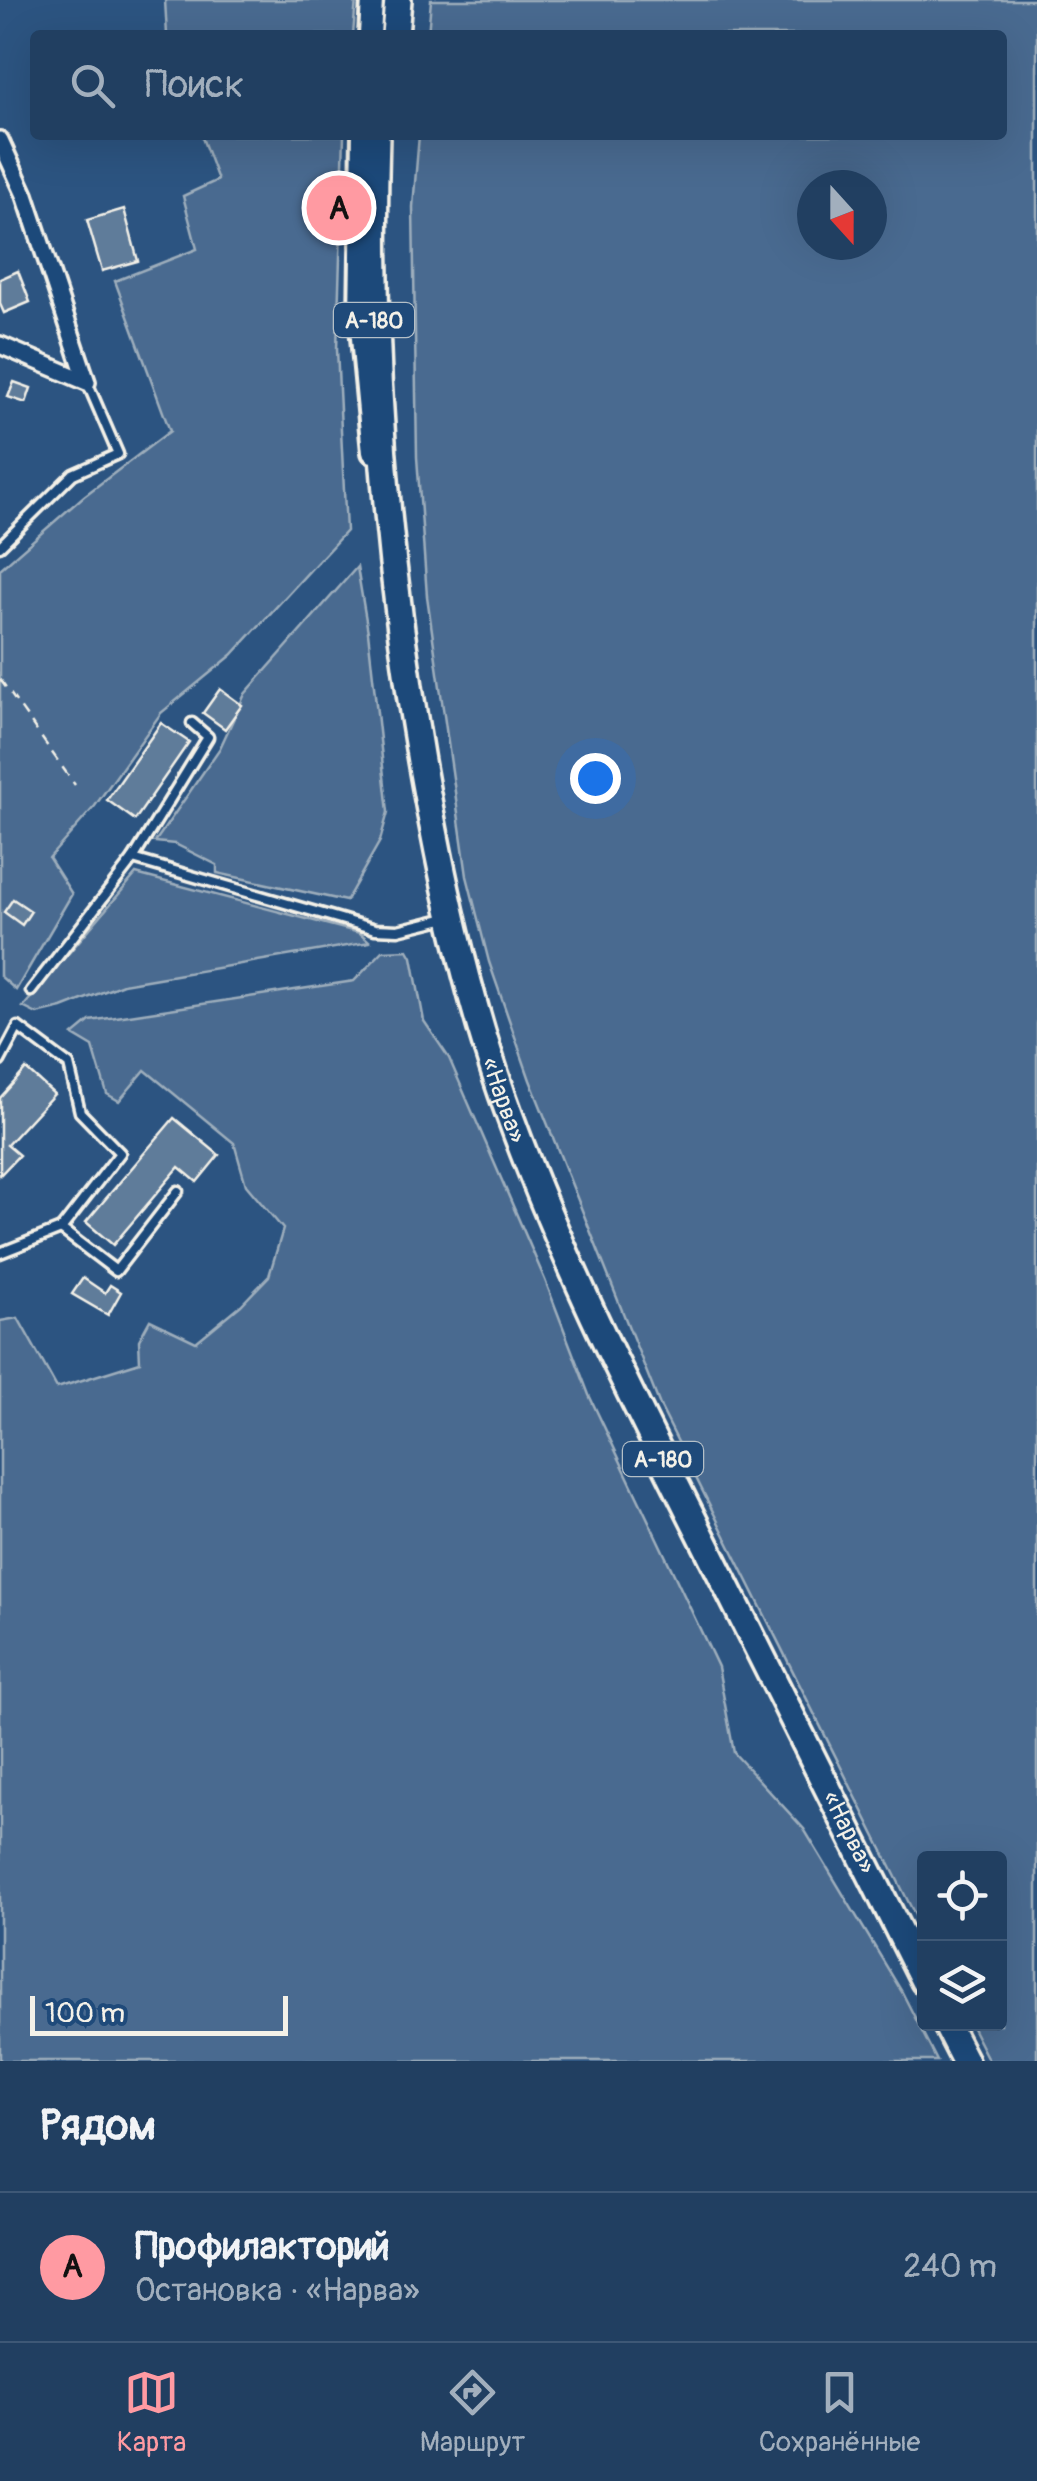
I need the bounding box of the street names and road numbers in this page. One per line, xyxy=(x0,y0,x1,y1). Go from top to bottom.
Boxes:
road number: А-180 xyxy=(334,303,414,337)
street label: «Нарва» xyxy=(474,1054,533,1148)
road number: А-180 xyxy=(623,1442,703,1476)
street label: «Нарва» xyxy=(815,1786,882,1879)

